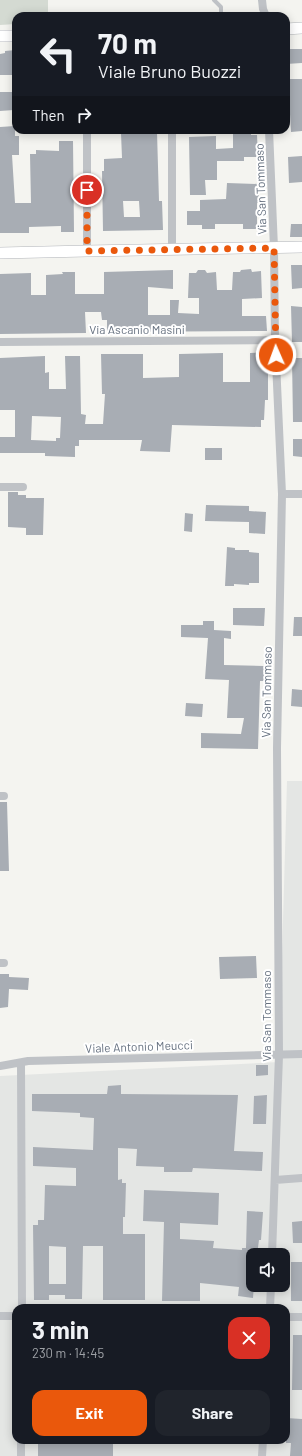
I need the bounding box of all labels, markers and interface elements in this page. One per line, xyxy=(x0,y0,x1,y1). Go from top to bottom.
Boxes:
text: 70 m xyxy=(98,26,157,60)
icon: left xyxy=(32,28,84,80)
text: Viale Bruno Buozzi xyxy=(98,60,241,82)
icon: right xyxy=(73,104,95,126)
text: Then xyxy=(32,106,65,124)
street label: Via San Tommaso xyxy=(251,143,269,235)
pin xyxy=(70,173,104,207)
icon: arrive xyxy=(76,179,98,201)
street label: Via Ascanio Masini xyxy=(89,322,185,336)
position arrow xyxy=(255,334,297,376)
street label: Via San Tommaso xyxy=(258,646,274,738)
street label: Via San Tommaso xyxy=(259,970,273,1062)
street label: Viale Antonio Meucci xyxy=(85,1037,193,1055)
map controls xyxy=(246,1248,290,1292)
button: sound xyxy=(246,1248,290,1292)
text: 3 min xyxy=(32,1315,89,1344)
button: close xyxy=(228,1317,270,1359)
text: 230 m · 14:45 xyxy=(32,1345,104,1361)
button: Exit xyxy=(32,1390,147,1436)
button: Share xyxy=(155,1390,270,1436)

